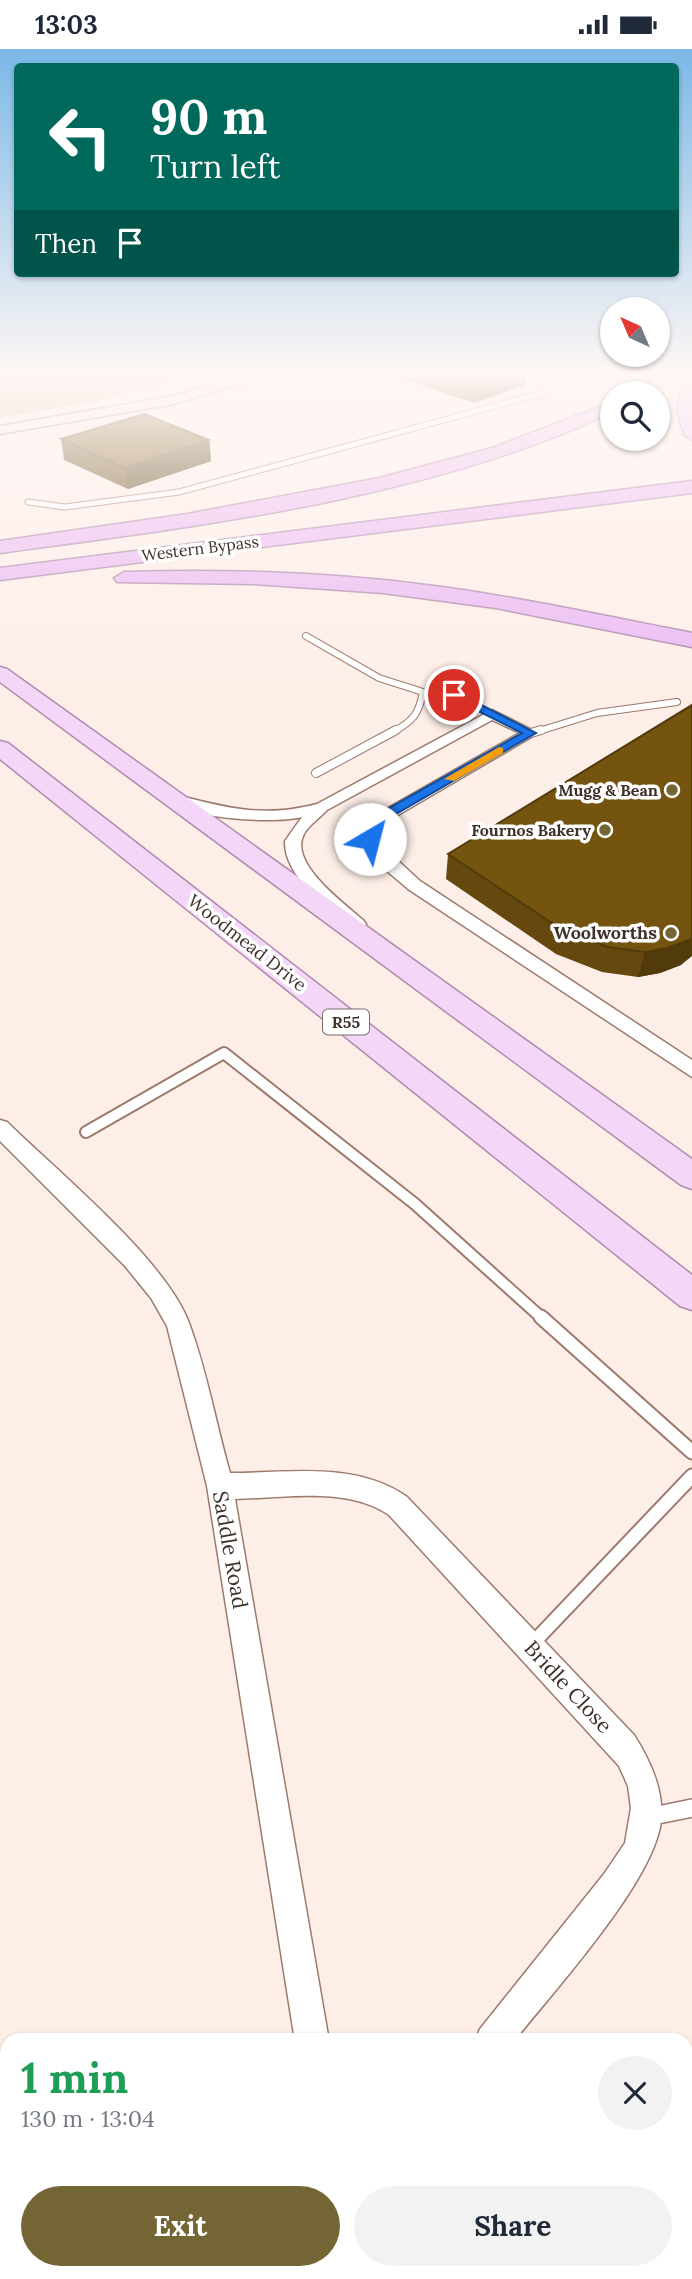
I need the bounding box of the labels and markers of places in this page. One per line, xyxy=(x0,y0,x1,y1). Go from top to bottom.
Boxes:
pin xyxy=(424,665,484,725)
place label: Mugg & Bean xyxy=(558,780,658,800)
marker: Mugg & Bean xyxy=(664,782,680,798)
place label: Fournos Bakery xyxy=(471,820,591,840)
marker: Fournos Bakery xyxy=(597,822,613,838)
place label: Woolworths xyxy=(554,921,657,944)
marker: Woolworths xyxy=(663,925,679,941)

